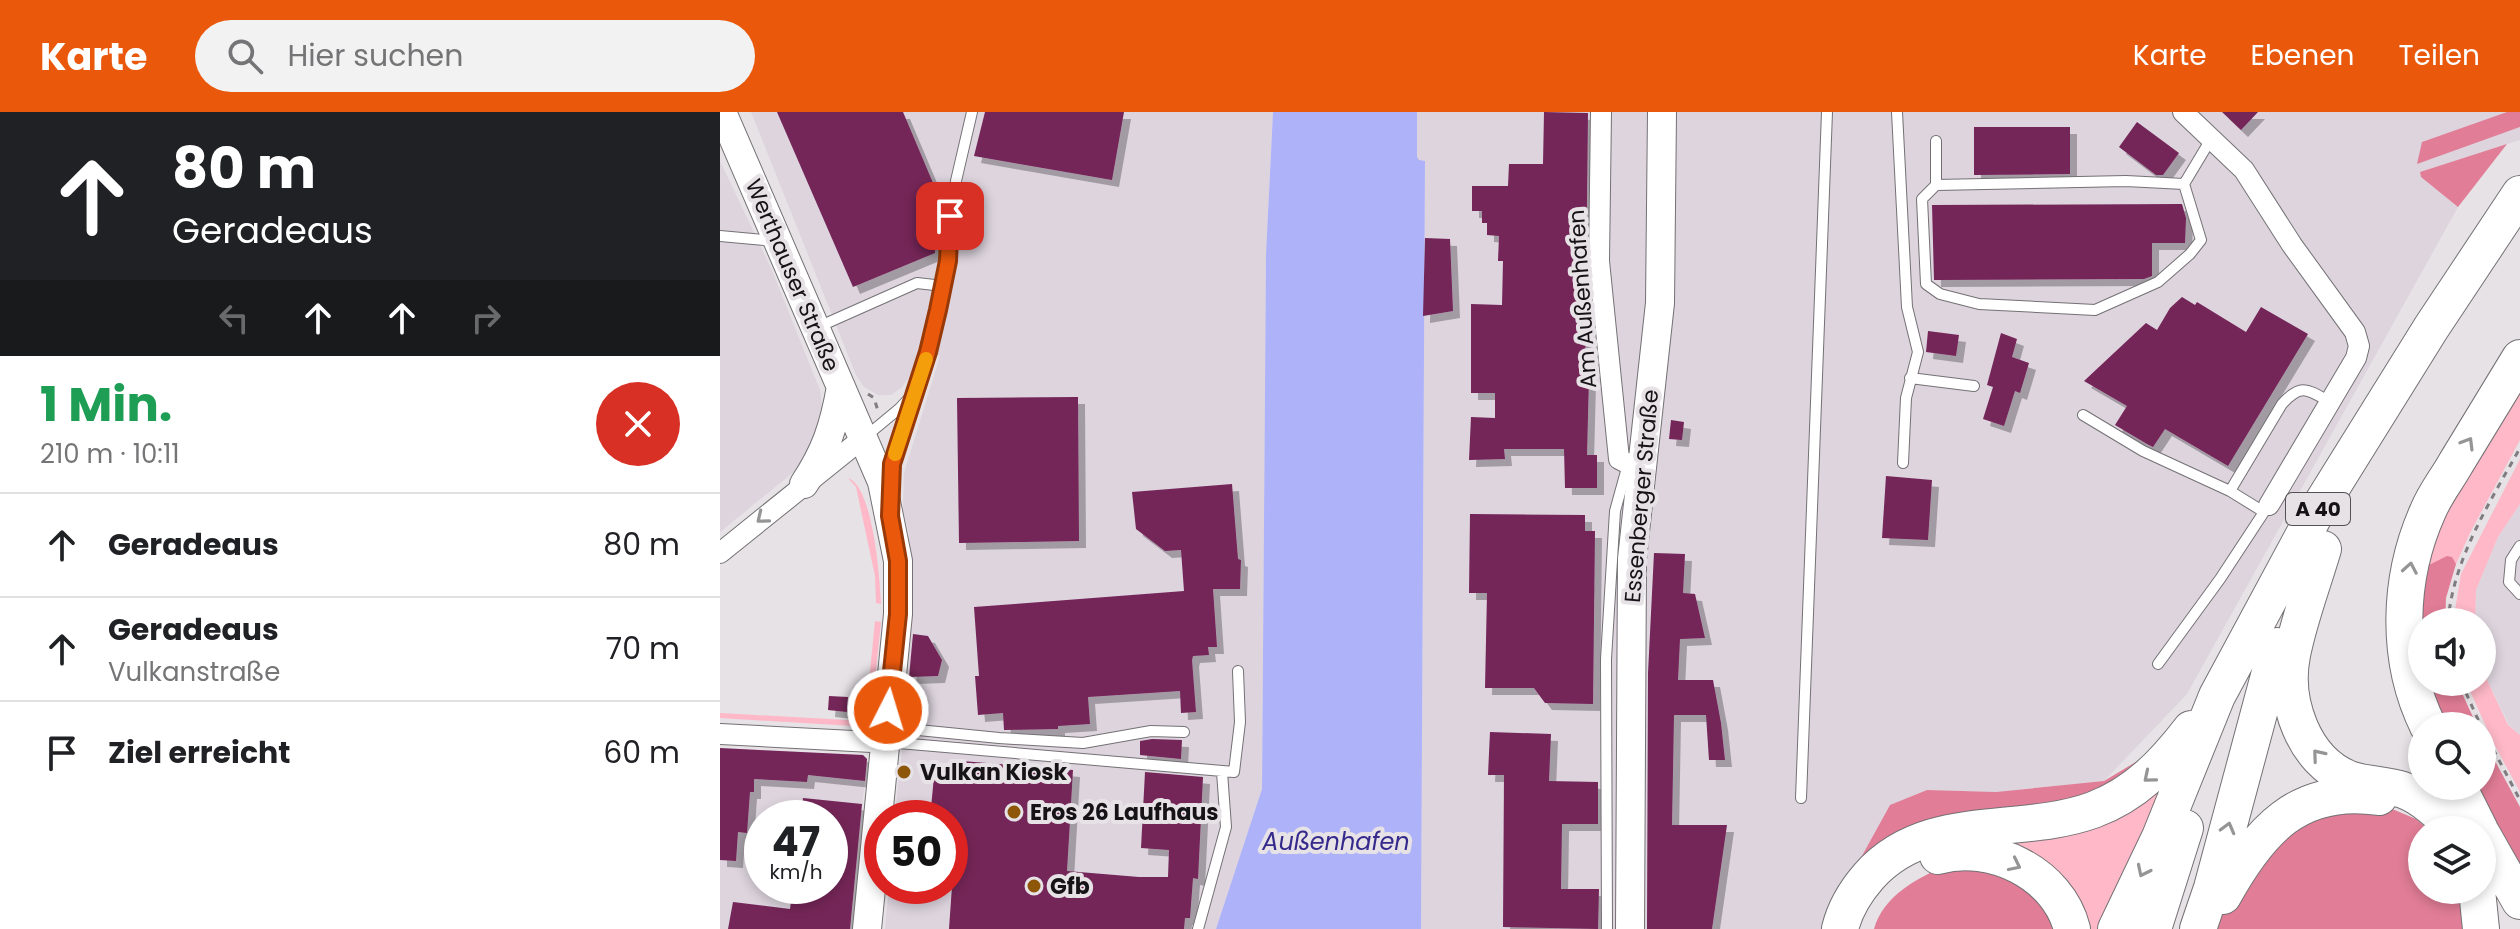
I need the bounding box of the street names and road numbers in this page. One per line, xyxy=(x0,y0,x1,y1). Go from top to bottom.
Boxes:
street label: Werthauser Straße xyxy=(738,174,847,376)
street label: Am Außenhafen xyxy=(1561,209,1604,389)
street label: Essenberger Straße xyxy=(1617,388,1666,604)
road number: A 40 xyxy=(2286,493,2350,525)

